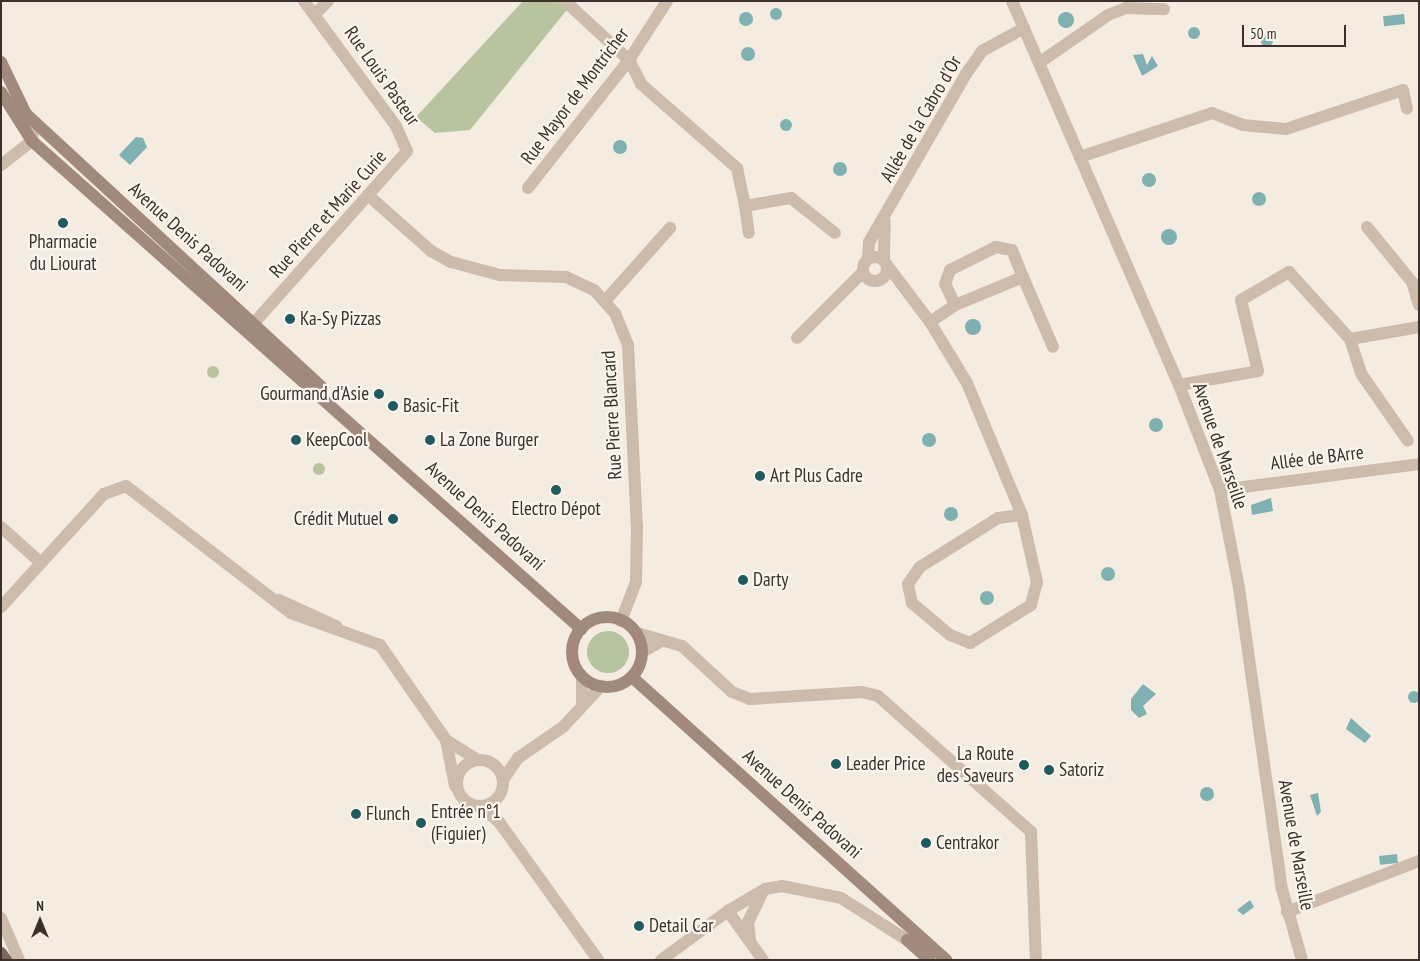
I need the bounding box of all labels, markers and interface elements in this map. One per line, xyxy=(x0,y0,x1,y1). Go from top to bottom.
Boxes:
scale bar xyxy=(1245,15,1349,47)
street label: Rue Louis Pasteur xyxy=(339,22,425,130)
street label: Rue Mayor de Montricher xyxy=(516,23,634,169)
text: 50 m xyxy=(1250,24,1276,43)
street label: Allée de la Cabro d'Or xyxy=(876,52,966,186)
street label: Rue Pierre et Marie Curie xyxy=(265,145,391,283)
street label: Avenue Denis Padovani xyxy=(124,178,252,296)
marker: Pharmacie du Liourat xyxy=(57,217,69,229)
place label: Pharmacie du Liourat xyxy=(29,231,97,275)
place label: Ka-Sy Pizzas xyxy=(300,308,382,330)
marker: Ka-Sy Pizzas xyxy=(284,313,296,325)
street label: Rue Pierre Blancard xyxy=(597,350,627,480)
street label: Avenue de Marseille xyxy=(1188,380,1252,512)
place label: Gourmand d'Asie xyxy=(260,383,369,405)
marker: Gourmand d'Asie xyxy=(373,388,385,400)
place label: Basic-Fit xyxy=(403,395,459,417)
marker: Basic-Fit xyxy=(387,400,399,412)
place label: KeepCool xyxy=(306,429,367,451)
place label: La Zone Burger xyxy=(440,429,539,451)
marker: KeepCool xyxy=(290,434,302,446)
marker: La Zone Burger xyxy=(424,434,436,446)
street label: Allée de BArre xyxy=(1269,441,1365,475)
street label: Avenue Denis Padovani xyxy=(421,457,549,575)
place label: Art Plus Cadre xyxy=(770,465,863,487)
marker: Art Plus Cadre xyxy=(754,470,766,482)
marker: Electro Dépot xyxy=(550,484,562,496)
place label: Electro Dépot xyxy=(511,498,601,520)
place label: Crédit Mutuel xyxy=(294,508,383,530)
marker: Crédit Mutuel xyxy=(387,513,399,525)
place label: Darty xyxy=(753,569,788,591)
marker: Darty xyxy=(737,574,749,586)
place label: La Route des Saveurs xyxy=(937,743,1014,787)
street label: Avenue Denis Padovani xyxy=(738,745,866,863)
place label: Leader Price xyxy=(846,753,925,775)
marker: Leader Price xyxy=(830,758,842,770)
marker: La Route des Saveurs xyxy=(1018,759,1030,771)
place label: Satoriz xyxy=(1059,759,1104,781)
marker: Satoriz xyxy=(1043,764,1055,776)
street label: Avenue de Marseille xyxy=(1273,778,1319,912)
place label: Entrée n°1 (Figuier) xyxy=(431,801,501,845)
place label: Flunch xyxy=(366,803,410,825)
marker: Flunch xyxy=(350,808,362,820)
marker: Entrée n°1 (Figuier) xyxy=(415,817,427,829)
place label: Centrakor xyxy=(936,832,999,854)
marker: Centrakor xyxy=(920,837,932,849)
north arrow xyxy=(15,896,65,946)
text: N xyxy=(36,897,44,915)
place label: Detail Car xyxy=(649,915,713,937)
marker: Detail Car xyxy=(633,920,645,932)

